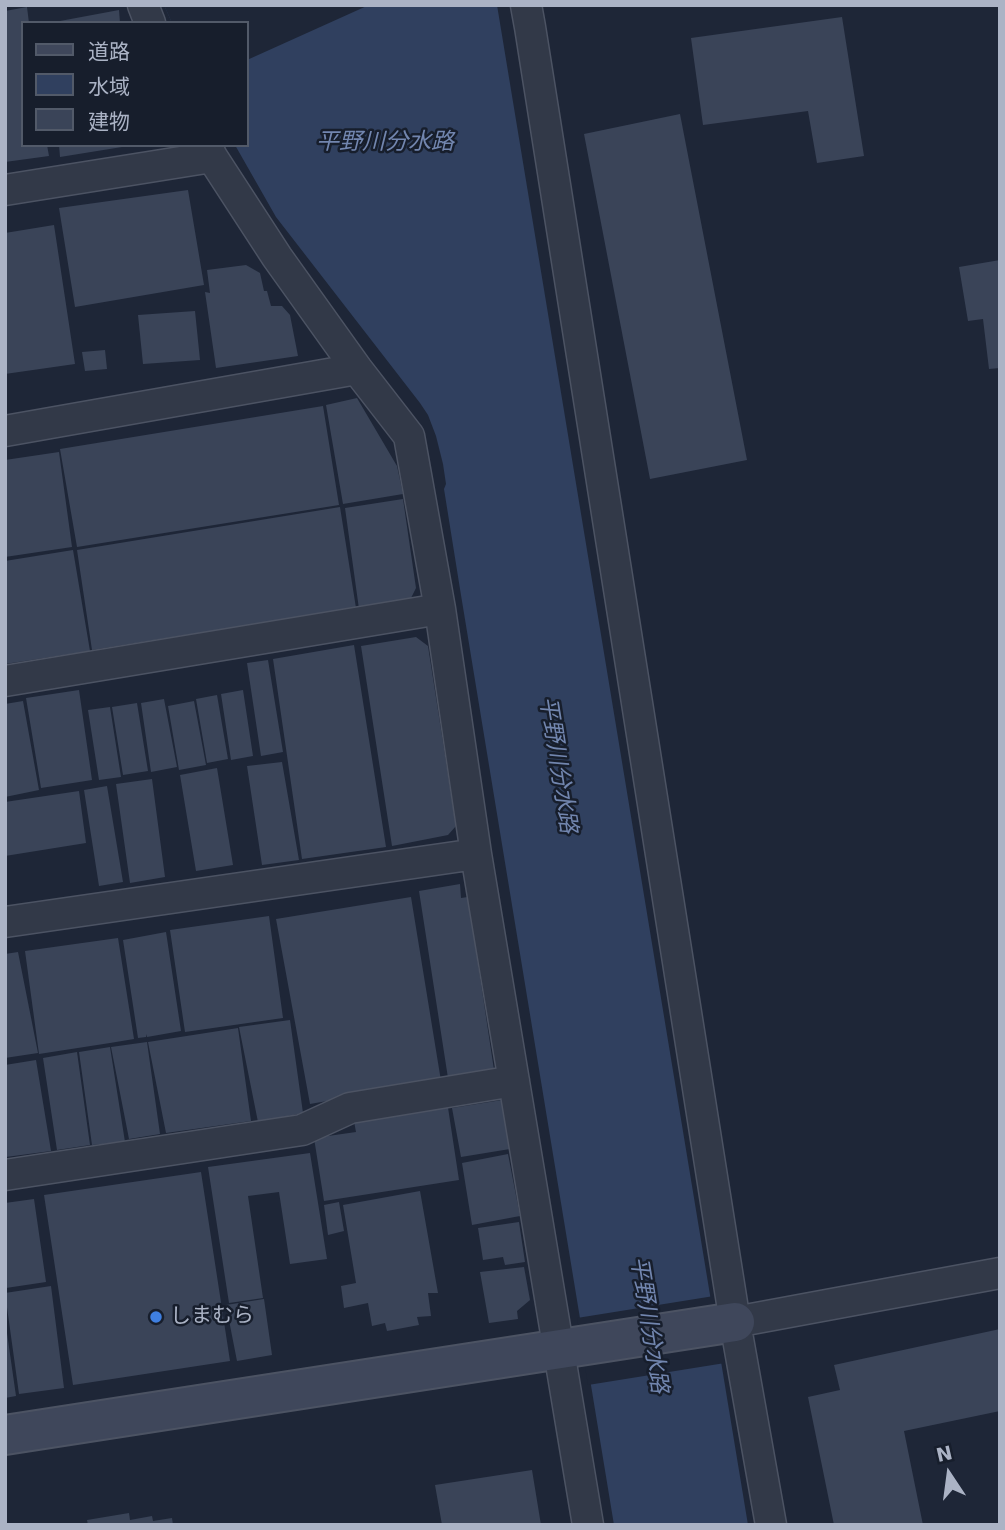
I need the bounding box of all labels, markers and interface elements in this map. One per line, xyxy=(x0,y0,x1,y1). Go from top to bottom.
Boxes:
legend xyxy=(21,21,248,147)
text: 道路 xyxy=(88,40,130,64)
text: 水域 xyxy=(88,75,130,99)
text: 建物 xyxy=(88,110,130,134)
water label: 平野川分水路 xyxy=(316,129,454,157)
water label: 平野川分水路 xyxy=(533,695,581,835)
water label: 平野川分水路 xyxy=(624,1255,672,1395)
place label: しまむら xyxy=(170,1304,254,1330)
marker: しまむら xyxy=(148,1309,164,1325)
north arrow xyxy=(914,1439,984,1509)
text: N xyxy=(934,1441,954,1466)

